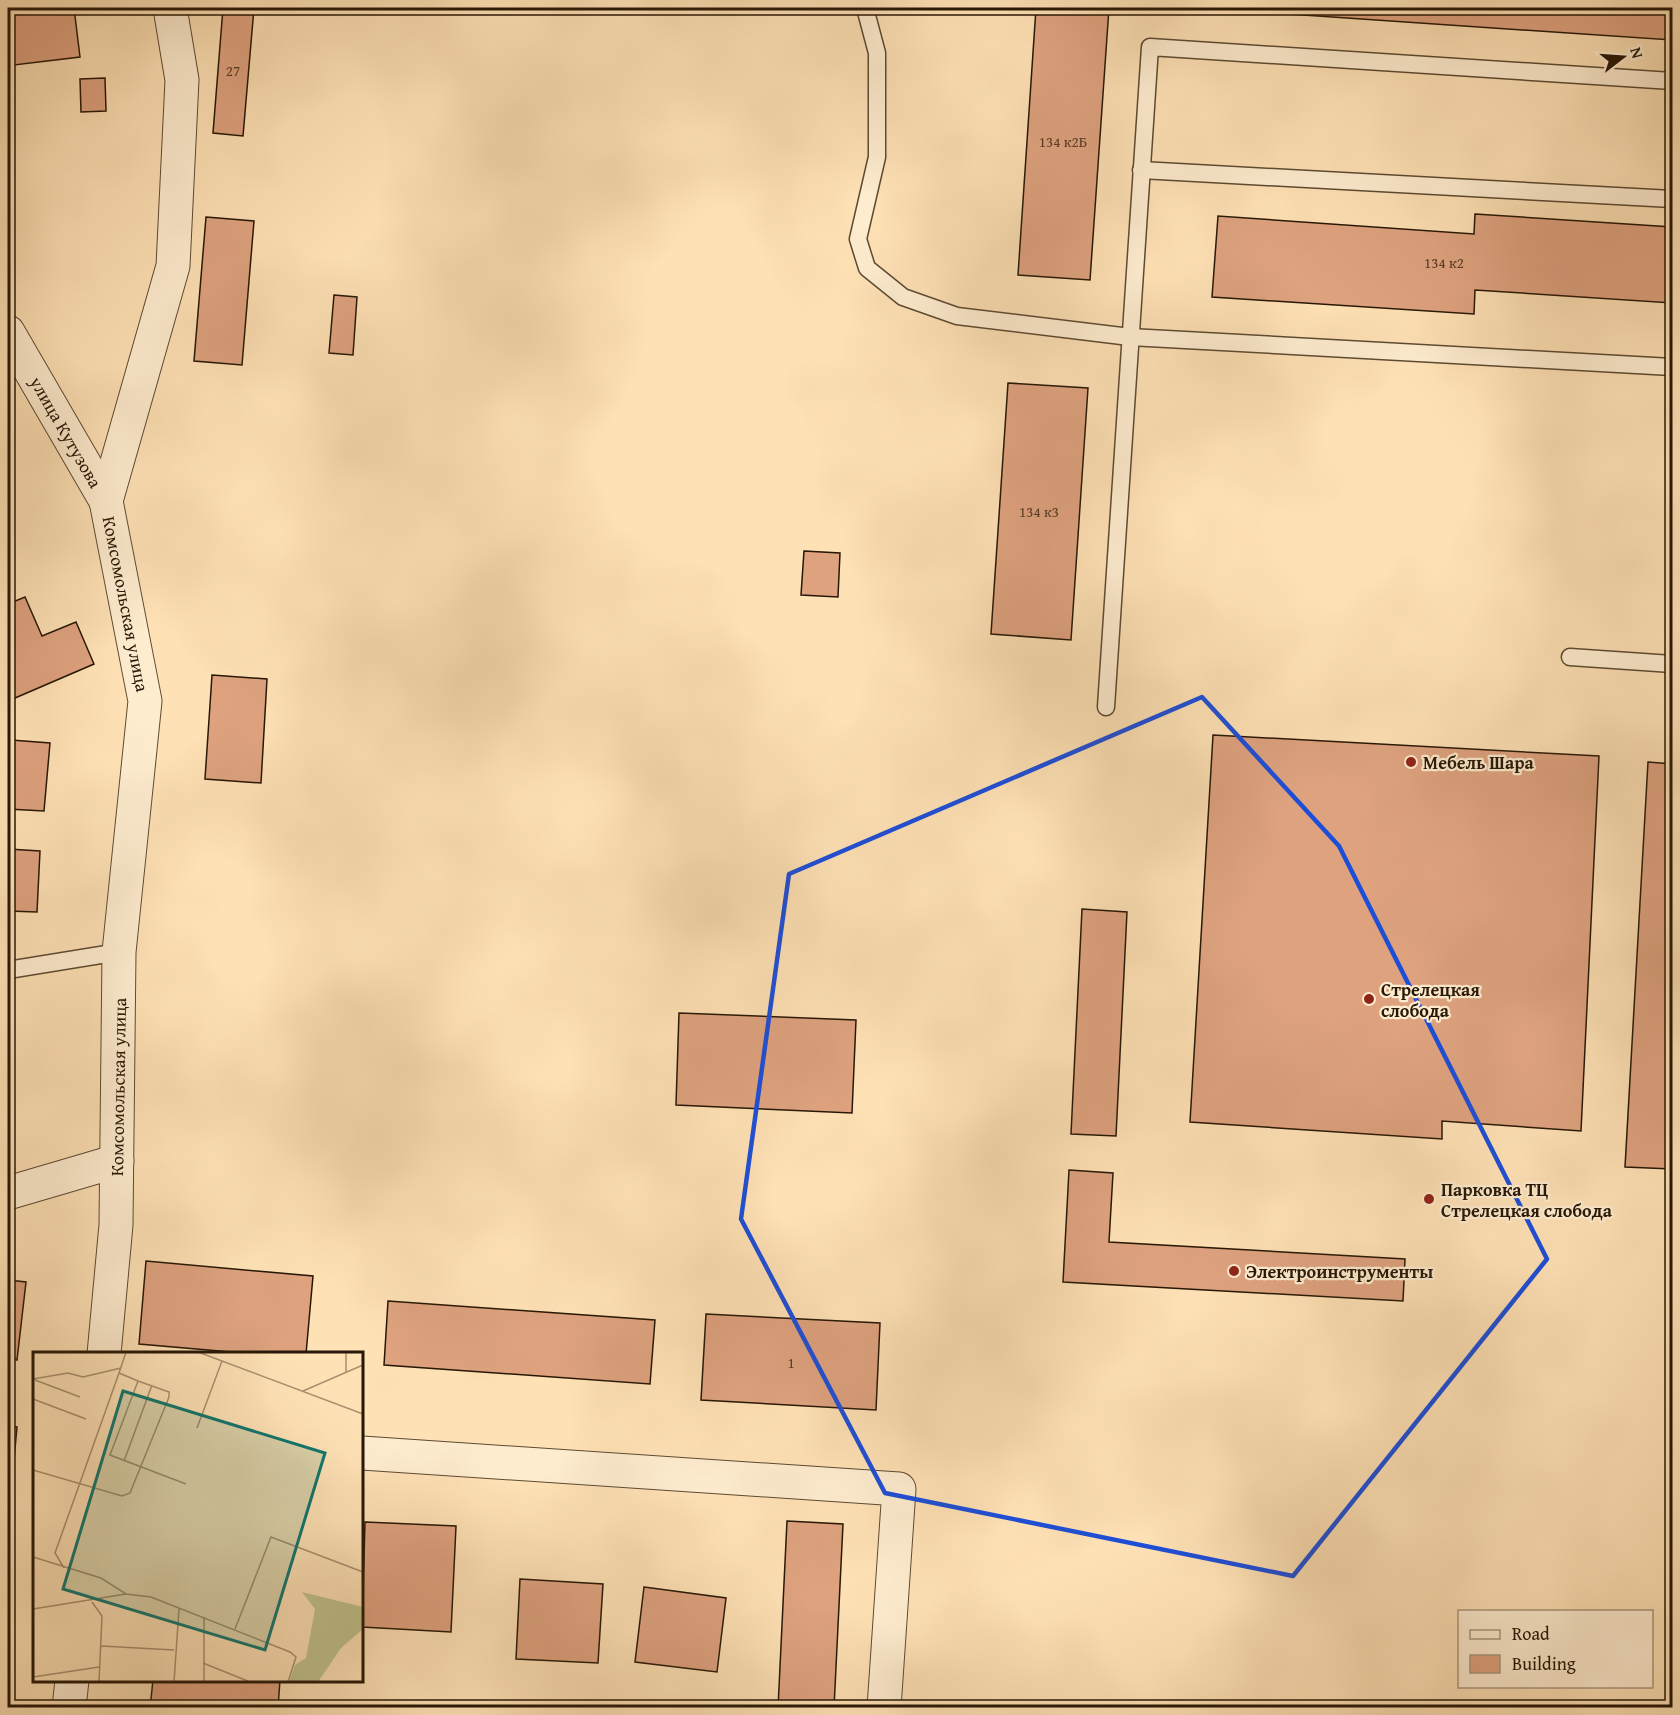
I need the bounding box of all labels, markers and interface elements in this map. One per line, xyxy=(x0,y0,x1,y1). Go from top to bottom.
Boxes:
north arrow xyxy=(1593,27,1653,87)
text: N xyxy=(1624,44,1650,62)
house number: 27 xyxy=(226,60,240,81)
house number: 134 к2Б xyxy=(1039,131,1087,152)
house number: 134 к2 xyxy=(1424,252,1464,273)
street label: улица Кутузова xyxy=(23,370,109,493)
house number: 134 к3 xyxy=(1019,501,1059,522)
street label: Комсомольская улица xyxy=(96,514,156,695)
place label: Мебель Шара xyxy=(1423,749,1534,776)
marker: Мебель Шара xyxy=(1404,755,1418,769)
place label: Стрелецкая слобода xyxy=(1381,976,1480,1024)
marker: Стрелецкая слобода xyxy=(1362,992,1376,1006)
street label: Комсомольская улица xyxy=(103,997,133,1176)
place label: Парковка ТЦ Стрелецкая слобода xyxy=(1441,1176,1613,1224)
marker: Парковка ТЦ Стрелецкая слобода xyxy=(1422,1192,1436,1206)
place label: Электроинструменты xyxy=(1246,1258,1433,1285)
marker: Электроинструменты xyxy=(1227,1264,1241,1278)
inset map xyxy=(33,1352,363,1682)
house number: 1 xyxy=(787,1352,795,1373)
legend xyxy=(1458,1610,1653,1688)
text: Road xyxy=(1512,1620,1550,1647)
text: Building xyxy=(1512,1650,1576,1677)

